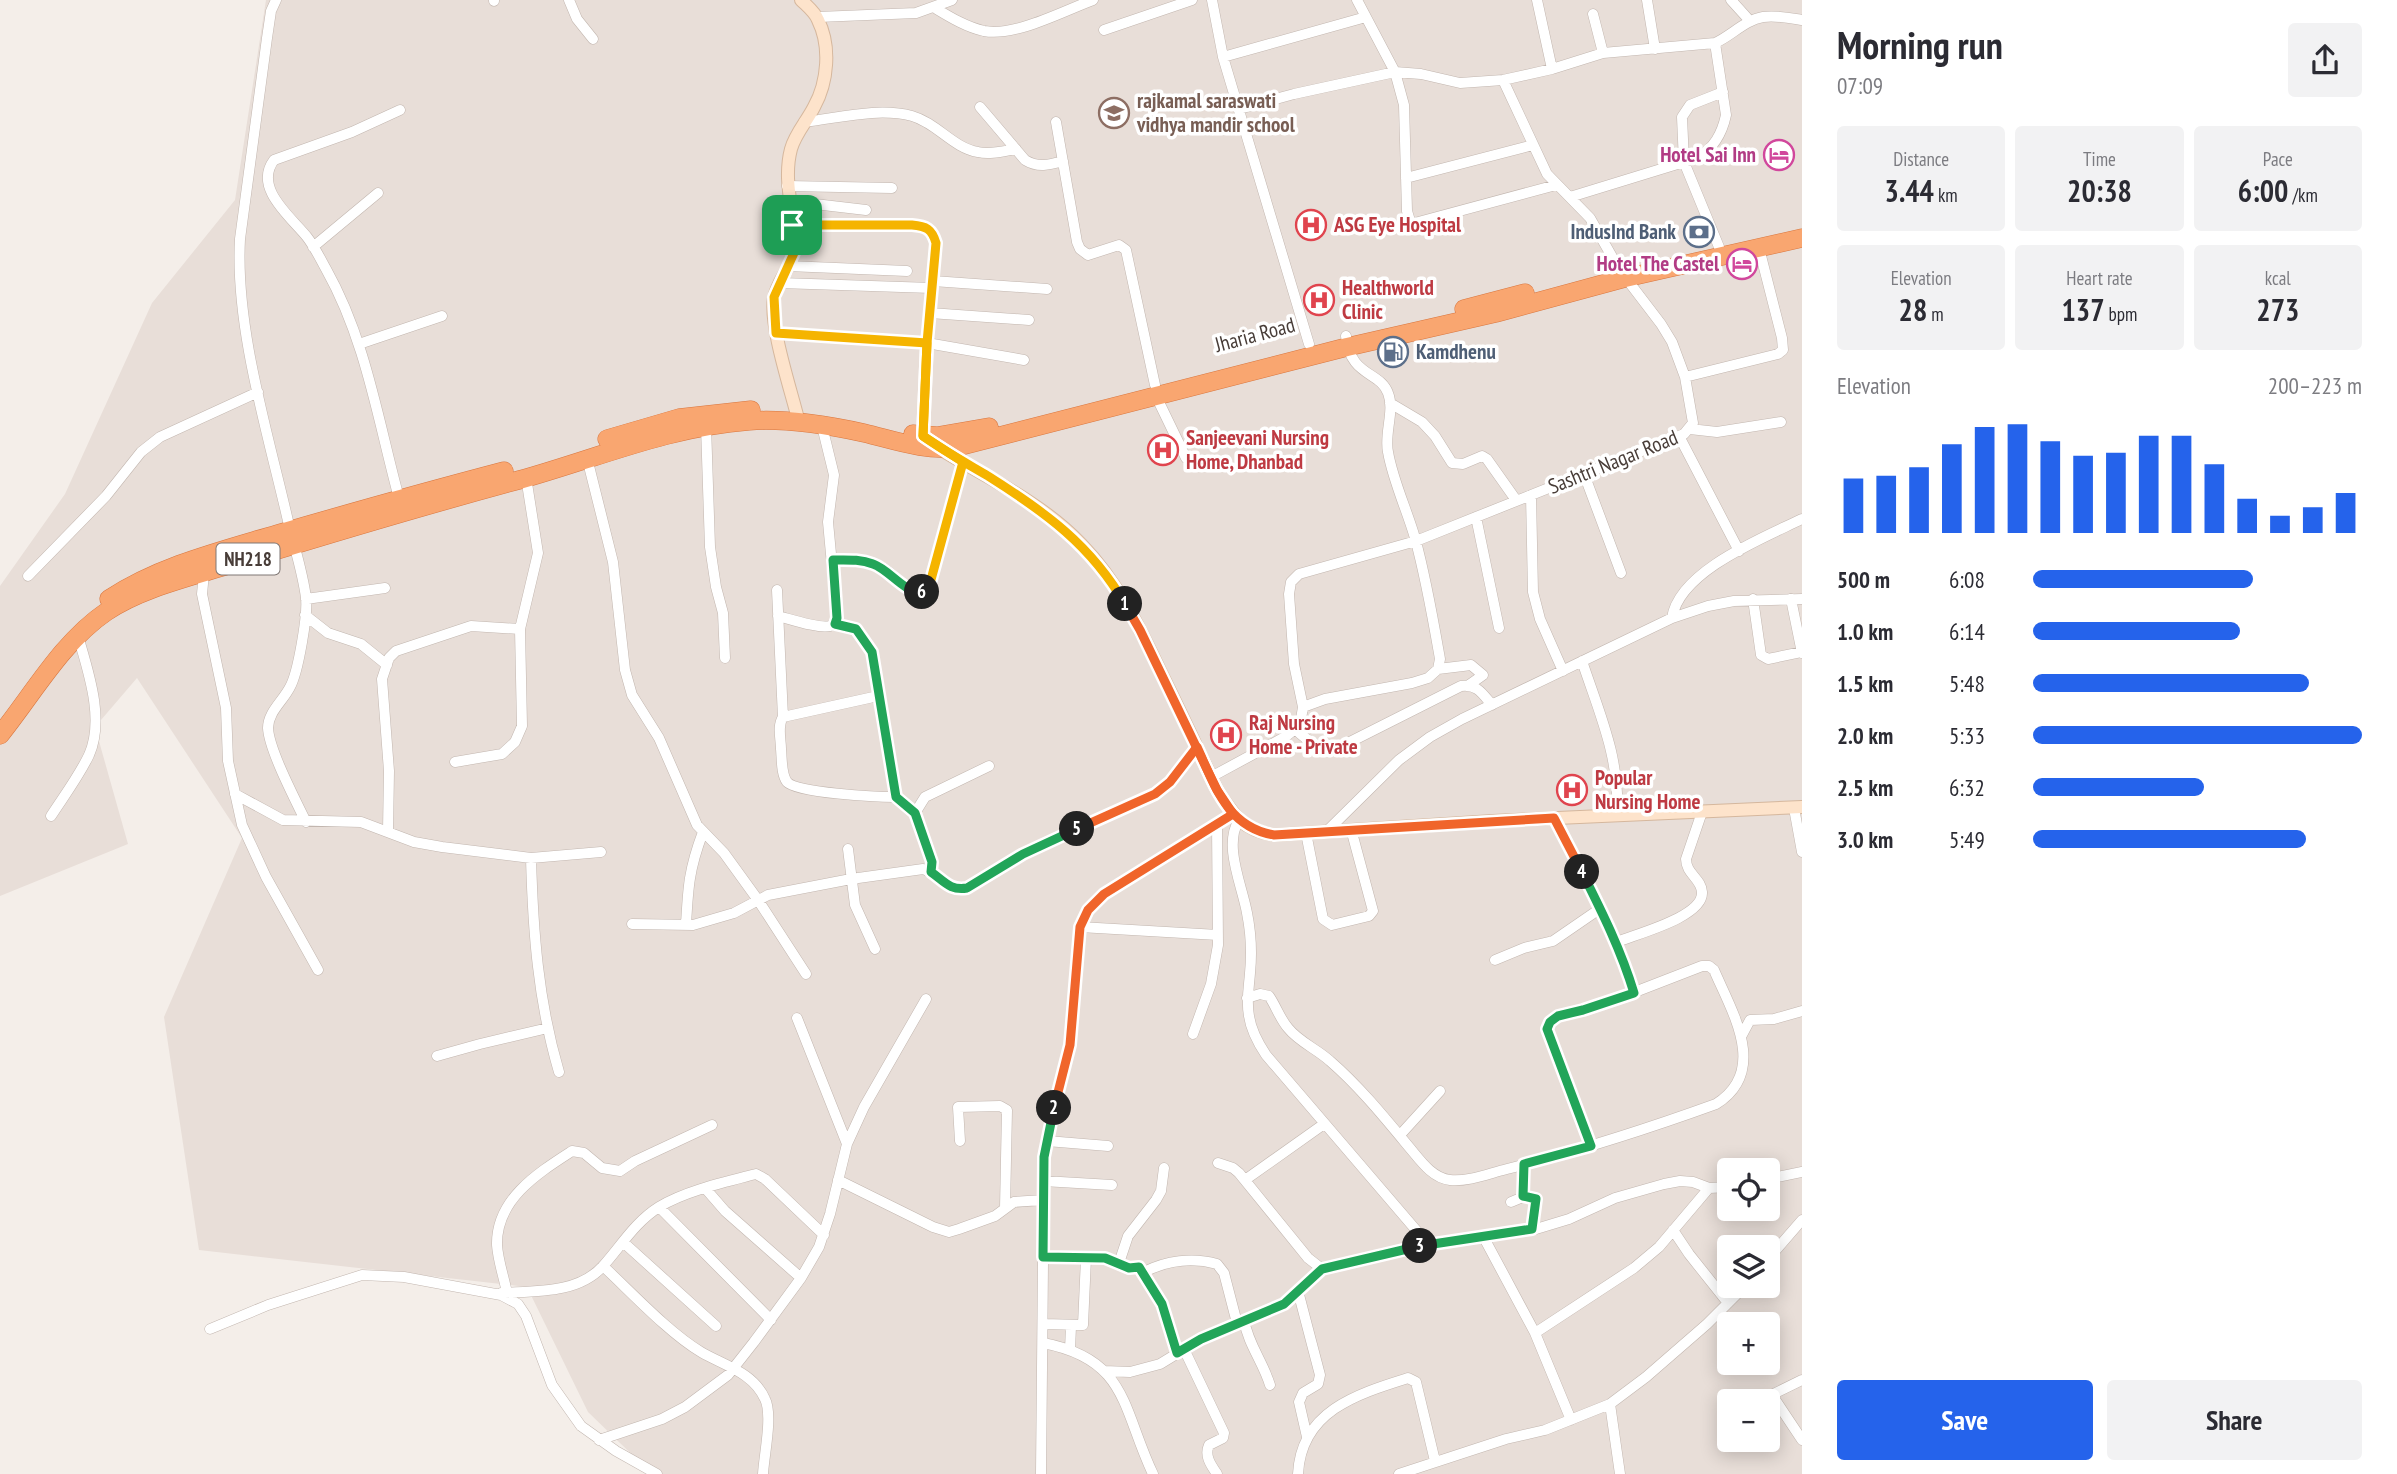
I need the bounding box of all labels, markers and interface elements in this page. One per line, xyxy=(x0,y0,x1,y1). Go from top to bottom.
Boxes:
text: Morning run xyxy=(1837,20,2003,69)
button: share xyxy=(2288,23,2362,97)
text: 07:09 xyxy=(1837,71,1883,100)
place label: rajkamal saraswati vidhya mandir school xyxy=(1136,87,1296,138)
school or university icon: rajkamal saraswati vidhya mandir school xyxy=(1097,96,1131,130)
hotel icon: Hotel Sai Inn xyxy=(1762,138,1796,172)
place label: Hotel Sai Inn xyxy=(1660,141,1756,168)
text: Distance xyxy=(1893,147,1949,171)
text: Time xyxy=(2083,147,2116,171)
text: Pace xyxy=(2263,147,2293,171)
text: 3.44 xyxy=(1885,171,1934,210)
text: 20:38 xyxy=(2067,171,2132,210)
text: 6:00 xyxy=(2238,171,2288,210)
text: km xyxy=(1934,183,1958,207)
text: /km xyxy=(2288,183,2318,207)
pin xyxy=(762,195,822,255)
icon: arrive xyxy=(773,206,811,244)
hospital icon: ASG Eye Hospital xyxy=(1294,208,1328,242)
place label: ASG Eye Hospital xyxy=(1333,211,1462,238)
bank icon: IndusInd Bank xyxy=(1682,215,1716,249)
place label: IndusInd Bank xyxy=(1570,218,1676,245)
hotel icon: Hotel The Castel xyxy=(1725,247,1759,281)
place label: Hotel The Castel xyxy=(1597,250,1720,277)
text: Elevation xyxy=(1891,266,1952,290)
text: Heart rate xyxy=(2066,266,2133,290)
text: kcal xyxy=(2265,266,2291,290)
place label: Healthworld Clinic xyxy=(1342,274,1434,325)
hospital icon: Healthworld Clinic xyxy=(1302,283,1336,317)
text: 28 xyxy=(1899,290,1927,329)
text: 137 xyxy=(2062,290,2105,329)
text: 273 xyxy=(2256,290,2299,329)
text: m xyxy=(1927,302,1944,326)
text: bpm xyxy=(2105,302,2137,326)
street label: Jharia Road xyxy=(1211,311,1298,358)
fuel station icon: Kamdhenu xyxy=(1376,335,1410,369)
place label: Kamdhenu xyxy=(1416,338,1496,365)
text: Elevation xyxy=(1837,371,1911,400)
text: 200–223 m xyxy=(2268,371,2362,400)
street label: Sashtri Nagar Road xyxy=(1544,423,1682,500)
place label: Sanjeevani Nursing Home, Dhanbad xyxy=(1186,424,1329,475)
hospital icon: Sanjeevani Nursing Home, Dhanbad xyxy=(1146,433,1180,467)
road number: NH218 xyxy=(216,544,280,574)
text: 500 m xyxy=(1837,565,1890,594)
text: 6:08 xyxy=(1949,565,1985,594)
pin: 6 xyxy=(904,574,940,610)
text: 6 xyxy=(917,579,926,603)
pin: 1 xyxy=(1108,586,1142,622)
text: 1 xyxy=(1120,591,1129,615)
text: 1.0 km xyxy=(1837,617,1893,646)
text: 6:14 xyxy=(1949,617,1985,646)
text: 1.5 km xyxy=(1837,669,1893,698)
text: 5:48 xyxy=(1949,669,1985,698)
place label: Raj Nursing Home - Private xyxy=(1249,709,1358,760)
hospital icon: Raj Nursing Home - Private xyxy=(1209,718,1243,752)
text: 2.0 km xyxy=(1837,721,1893,750)
text: 5:33 xyxy=(1949,721,1985,750)
place label: Popular Nursing Home xyxy=(1595,764,1700,815)
hospital icon: Popular Nursing Home xyxy=(1555,773,1589,807)
text: 2.5 km xyxy=(1837,773,1893,802)
text: 6:32 xyxy=(1949,773,1985,802)
pin: 5 xyxy=(1060,812,1094,846)
text: 5 xyxy=(1072,816,1081,840)
text: 3.0 km xyxy=(1837,825,1893,854)
text: 5:49 xyxy=(1949,825,1985,854)
pin: 4 xyxy=(1564,854,1600,890)
text: 4 xyxy=(1577,859,1586,883)
pin: 2 xyxy=(1036,1090,1072,1126)
text: 2 xyxy=(1049,1095,1058,1119)
map controls xyxy=(1717,1158,1780,1452)
button: locate xyxy=(1717,1158,1780,1221)
pin: 3 xyxy=(1402,1228,1438,1264)
text: 3 xyxy=(1415,1233,1424,1257)
button: layers xyxy=(1717,1235,1780,1298)
button: + xyxy=(1717,1312,1780,1375)
button: Save xyxy=(1837,1380,2093,1460)
button: Share xyxy=(2107,1380,2362,1460)
button: − xyxy=(1717,1389,1780,1452)

